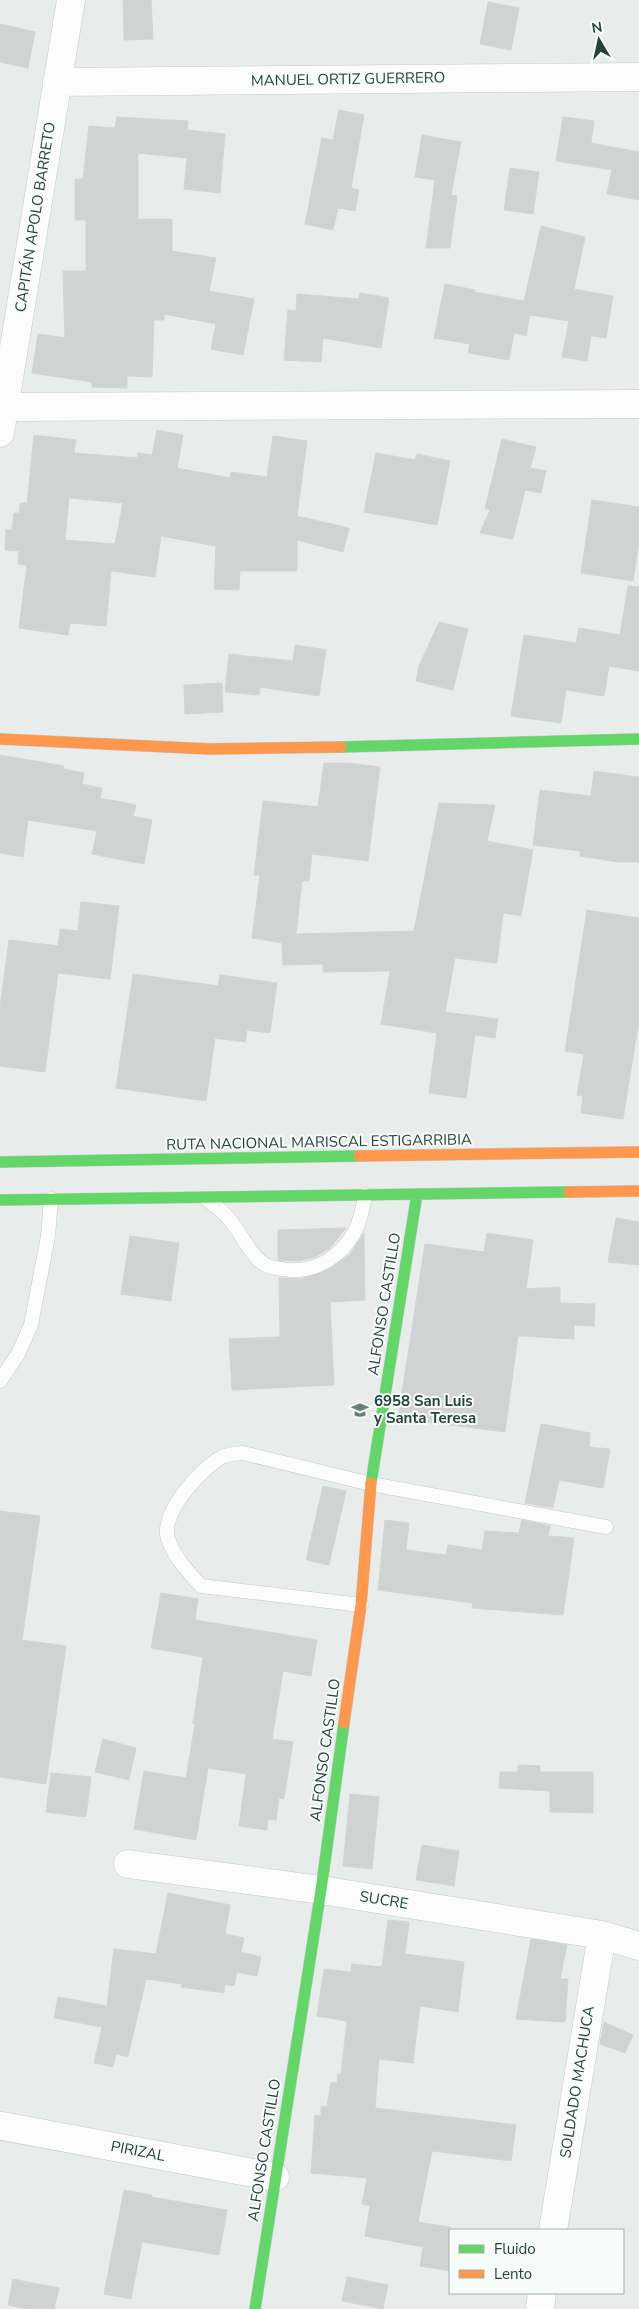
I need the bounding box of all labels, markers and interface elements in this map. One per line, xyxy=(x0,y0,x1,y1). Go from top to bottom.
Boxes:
north arrow xyxy=(574,15,624,65)
text: N xyxy=(590,17,604,38)
street label: MANUEL ORTIZ GUERRERO xyxy=(251,67,445,91)
street label: CAPITÁN APOLO BARRETO xyxy=(10,121,60,313)
street label: RUTA NACIONAL MARISCAL ESTIGARRIBIA xyxy=(166,1129,472,1155)
street label: ALFONSO CASTILLO xyxy=(363,1231,405,1377)
place label: 6958 San Luis y Santa Teresa xyxy=(373,1391,476,1428)
school or university icon: 6958 San Luis y Santa Teresa xyxy=(350,1400,370,1420)
street label: ALFONSO CASTILLO xyxy=(305,1677,345,1823)
street label: SUCRE xyxy=(358,1886,410,1914)
street label: SOLDADO MACHUCA xyxy=(555,2004,599,2160)
street label: ALFONSO CASTILLO xyxy=(243,2077,285,2223)
street label: PIRIZAL xyxy=(109,2136,167,2166)
legend xyxy=(449,2229,624,2294)
text: Fluido xyxy=(494,2239,536,2259)
text: Lento xyxy=(494,2264,532,2284)

